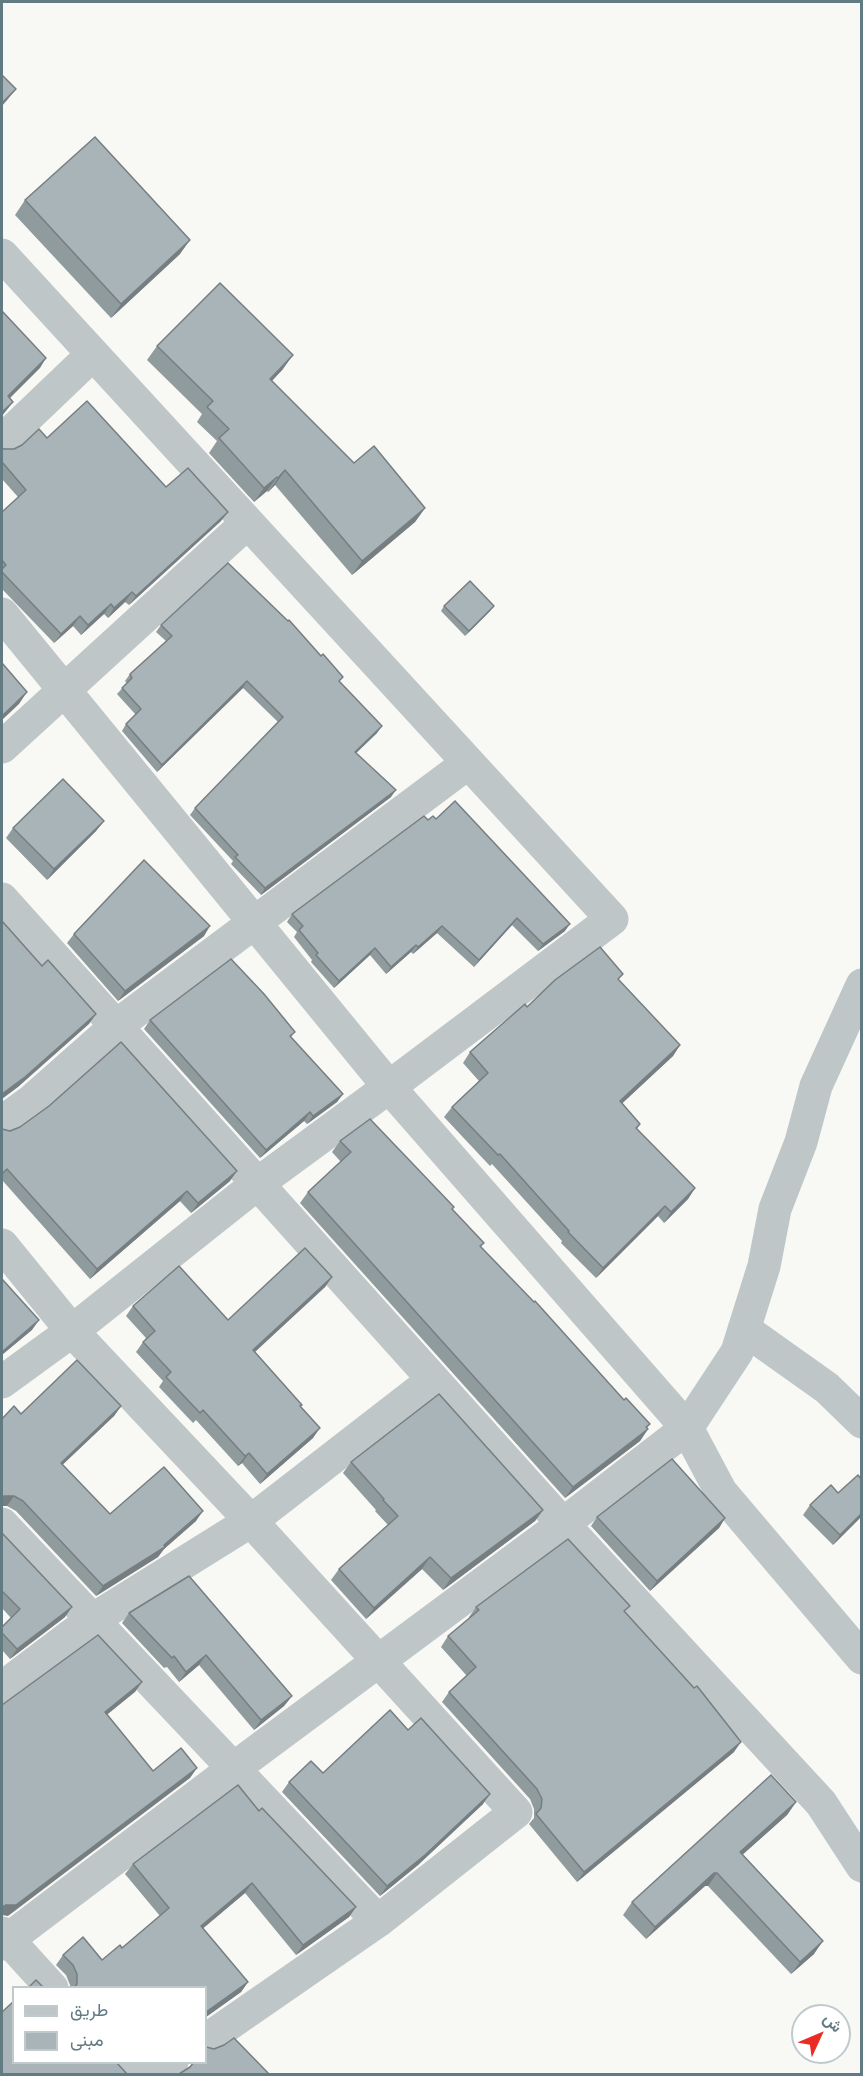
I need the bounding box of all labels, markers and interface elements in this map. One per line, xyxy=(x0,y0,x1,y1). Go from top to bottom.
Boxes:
legend xyxy=(12,1986,207,2064)
text: طريق xyxy=(70,1997,108,2022)
north arrow xyxy=(791,2004,851,2064)
text: ش xyxy=(818,2008,848,2037)
text: مبنى xyxy=(70,2027,104,2052)

